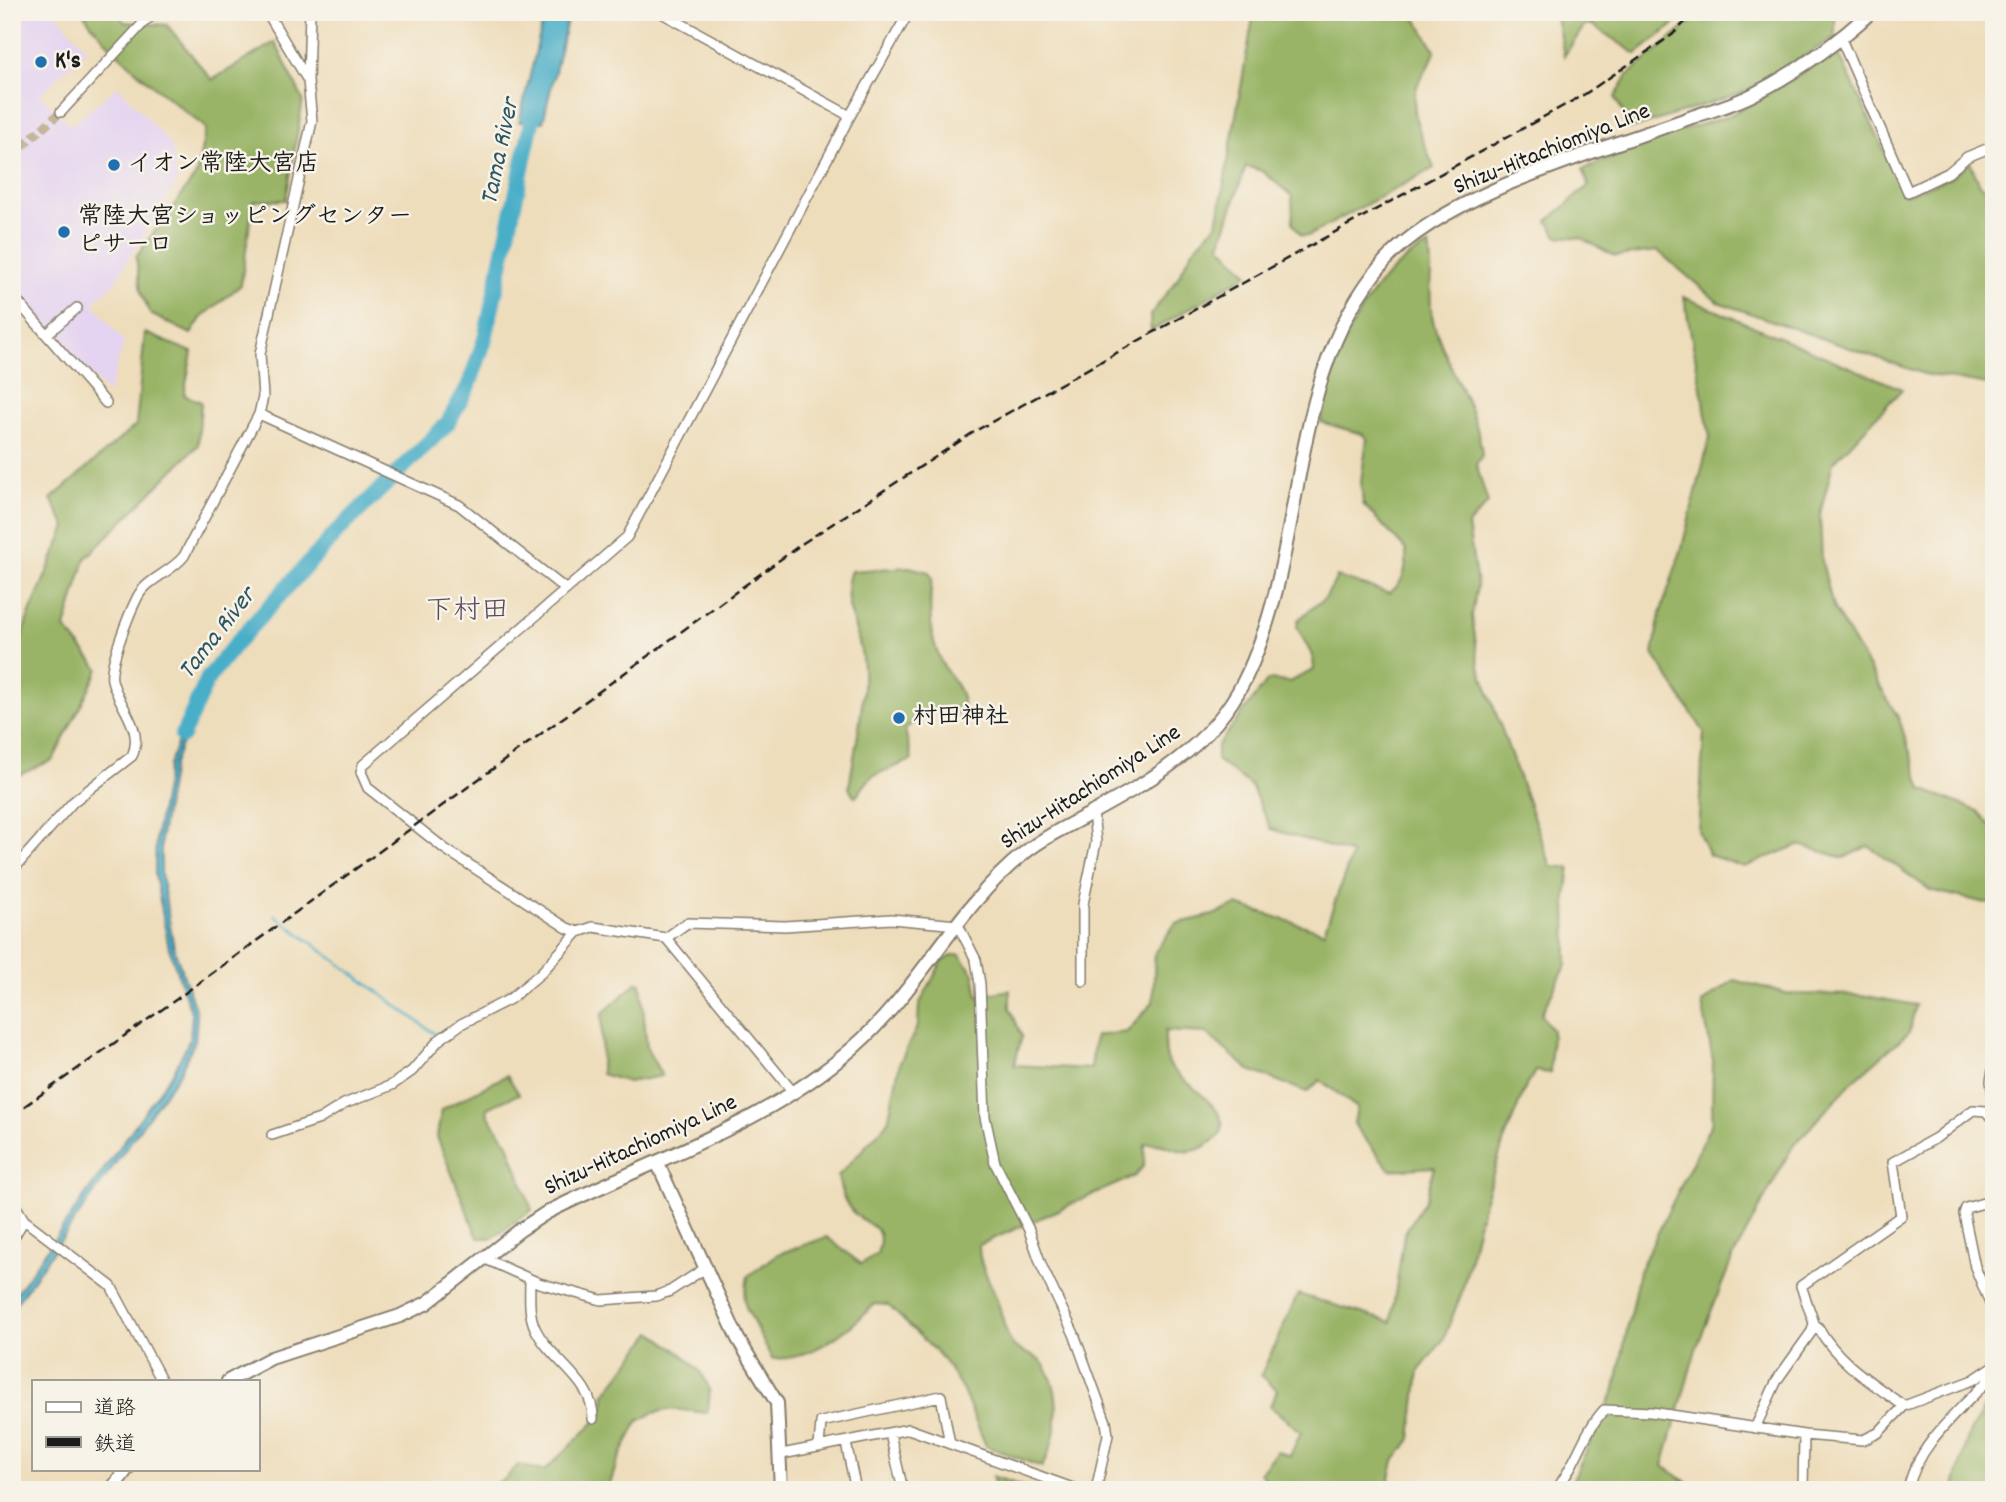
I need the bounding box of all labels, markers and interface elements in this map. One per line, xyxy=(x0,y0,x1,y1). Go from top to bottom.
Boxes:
place label: K's xyxy=(55,45,81,79)
marker: K's xyxy=(33,54,49,70)
water label: Tama River xyxy=(472,92,531,209)
street label: Shizu-Hitachiomiya Line xyxy=(1449,95,1655,205)
place label: イオン常陸大宮店 xyxy=(128,148,320,182)
marker: イオン常陸大宮店 xyxy=(106,157,122,173)
place label: 常陸大宮ショッピングセンター ピサーロ xyxy=(78,201,412,263)
marker: 常陸大宮ショッピングセンター ピサーロ xyxy=(56,224,72,240)
water label: Tama River xyxy=(170,577,268,688)
district label: 下村田 xyxy=(425,593,509,633)
place label: 村田神社 xyxy=(913,701,1009,735)
marker: 村田神社 xyxy=(891,710,907,726)
street label: Shizu-Hitachiomiya Line xyxy=(994,717,1188,859)
street label: Shizu-Hitachiomiya Line xyxy=(539,1086,743,1206)
legend xyxy=(32,1380,259,1470)
text: 道路 xyxy=(94,1395,136,1425)
text: 鉄道 xyxy=(94,1431,136,1461)

